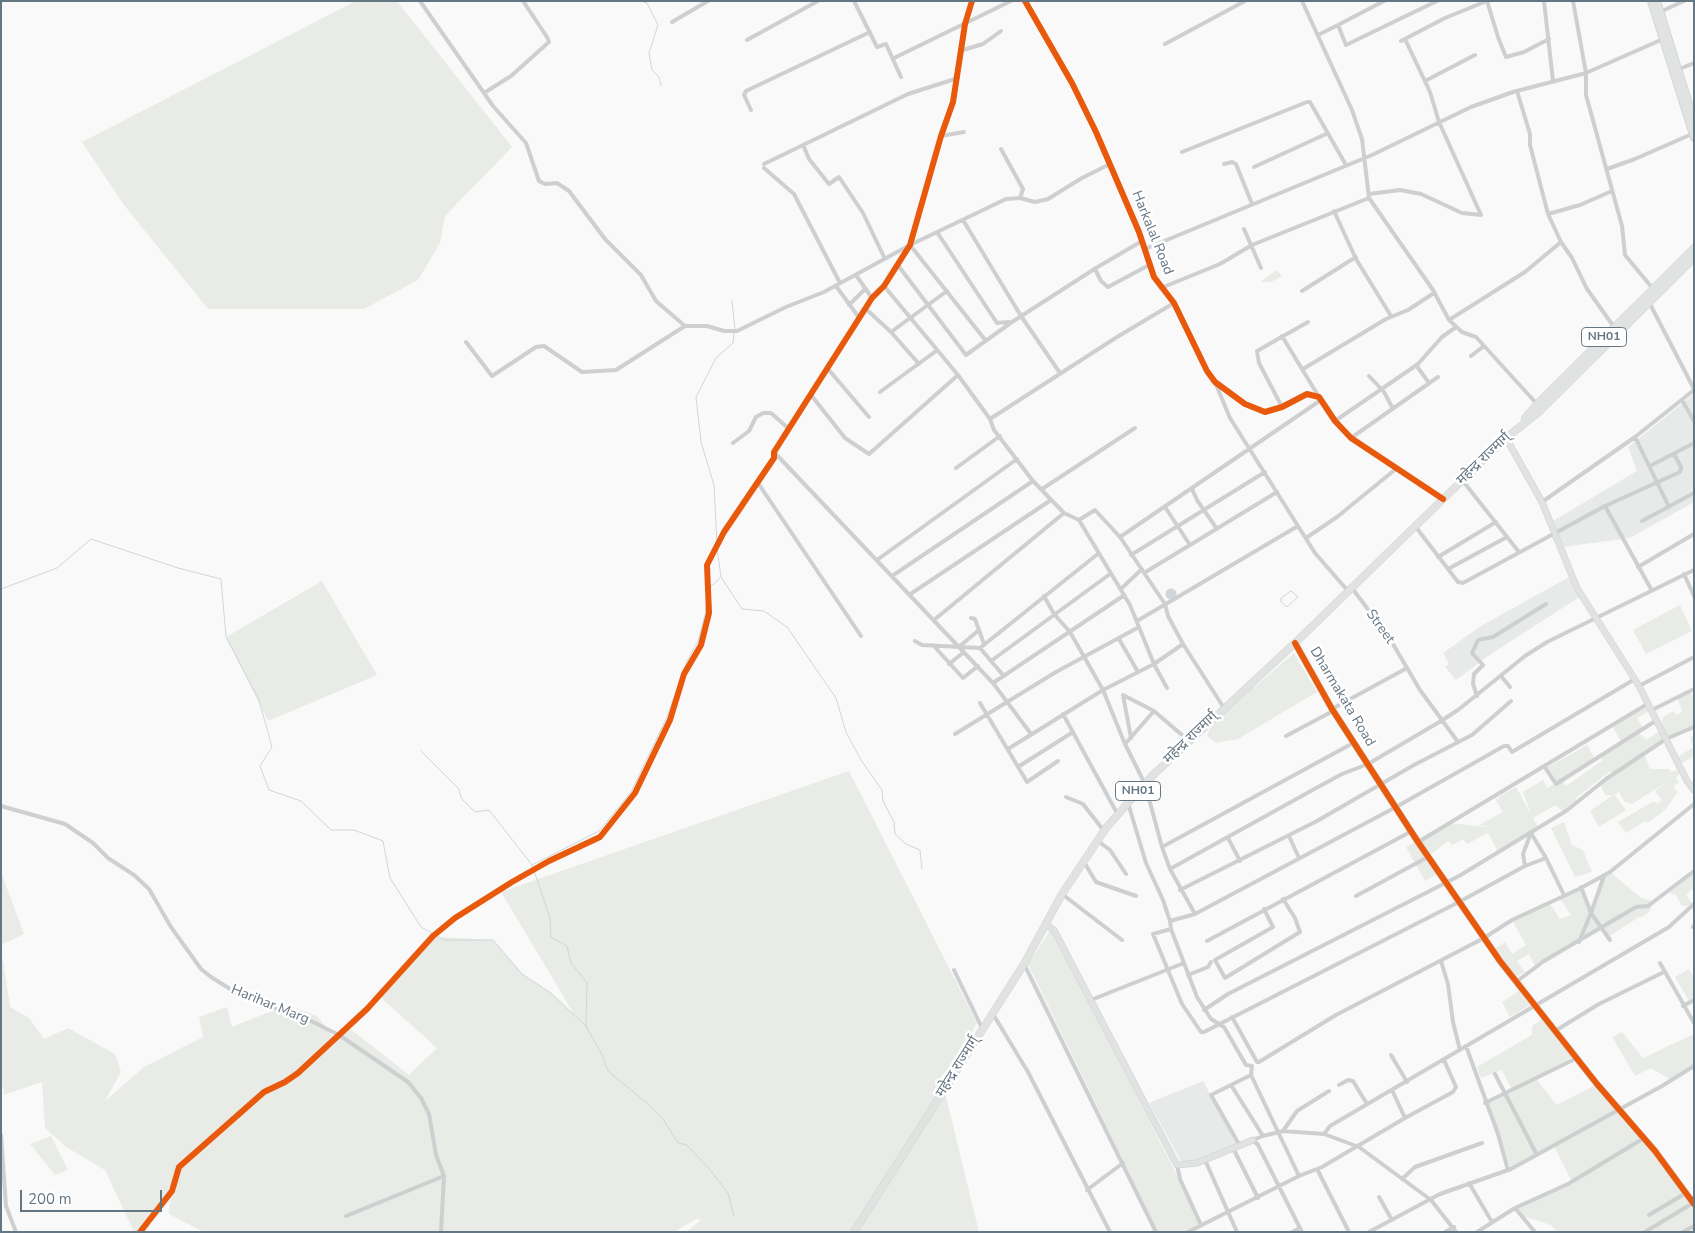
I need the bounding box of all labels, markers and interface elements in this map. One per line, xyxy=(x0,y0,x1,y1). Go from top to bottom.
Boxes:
street label: Harkalal Road xyxy=(1127,188,1177,278)
road number: NH01 xyxy=(1582,328,1626,347)
street label: महेन्द्र राज्मार्ग् xyxy=(1454,429,1514,489)
street label: Street xyxy=(1362,607,1398,647)
street label: Dharmakata Road xyxy=(1306,644,1378,750)
street label: महेन्द्र राज्मार्ग् xyxy=(1161,708,1221,768)
road number: NH01 xyxy=(1116,781,1160,800)
street label: Harihar Marg xyxy=(228,982,312,1028)
street label: महेन्द्र राज्मार्ग् xyxy=(933,1034,983,1100)
scale bar xyxy=(22,1180,165,1212)
text: 200 m xyxy=(28,1189,72,1209)

